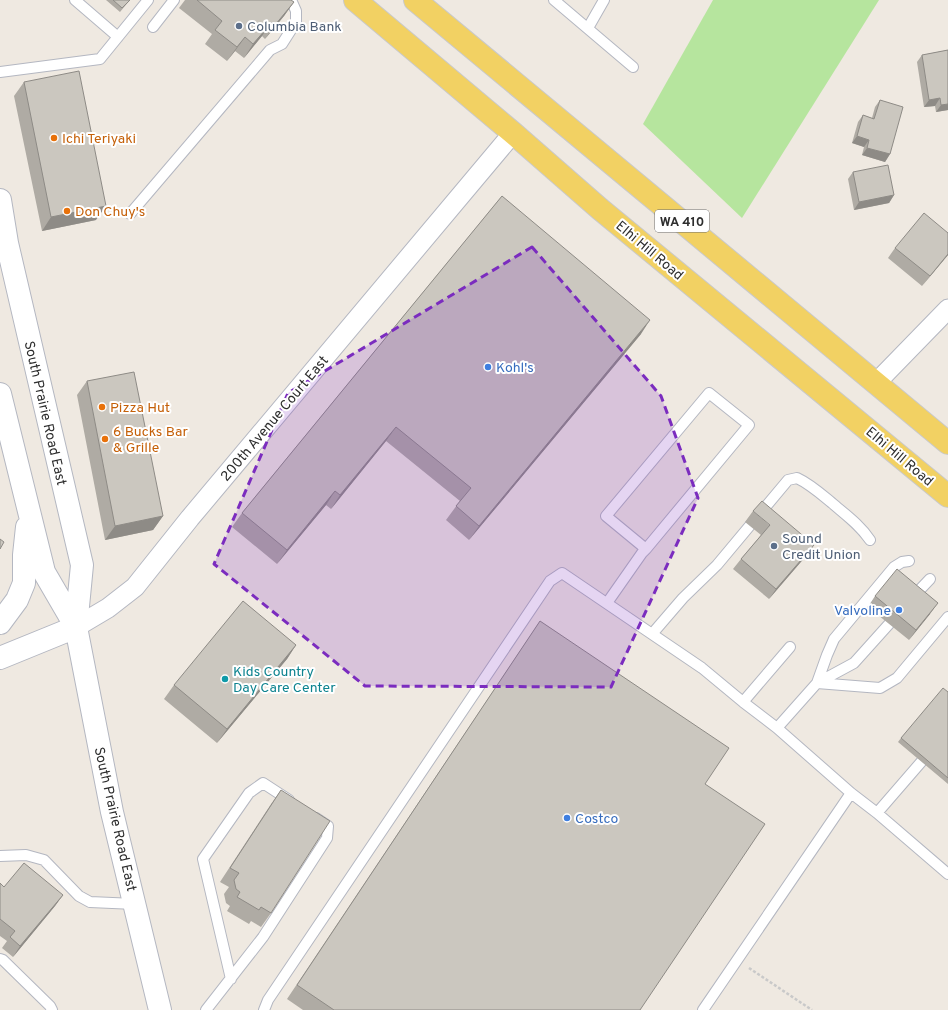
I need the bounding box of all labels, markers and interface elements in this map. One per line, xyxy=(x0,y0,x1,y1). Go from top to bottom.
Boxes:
place label: Columbia Bank xyxy=(247,19,342,36)
marker: Columbia Bank xyxy=(234,21,244,31)
place label: Ichi Teriyaki xyxy=(62,131,136,148)
marker: Ichi Teriyaki xyxy=(49,133,59,143)
place label: Don Chuy's xyxy=(75,204,145,221)
marker: Don Chuy's xyxy=(62,206,72,216)
road number: WA 410 xyxy=(655,210,709,232)
street label: Elhi Hill Road xyxy=(612,218,686,284)
street label: South Prairie Road East xyxy=(20,339,69,487)
street label: 200th Avenue Court East xyxy=(218,353,333,485)
place label: Kohl's xyxy=(496,360,534,377)
marker: Kohl's xyxy=(483,362,493,372)
place label: Pizza Hut xyxy=(110,400,170,417)
marker: Pizza Hut xyxy=(97,402,107,412)
place label: 6 Bucks Bar & Grille xyxy=(113,424,189,457)
street label: Elhi Hill Road xyxy=(862,424,936,490)
marker: 6 Bucks Bar & Grille xyxy=(100,434,110,444)
place label: Sound Credit Union xyxy=(782,531,861,564)
marker: Sound Credit Union xyxy=(769,541,779,551)
place label: Valvoline xyxy=(834,603,891,620)
marker: Valvoline xyxy=(894,605,904,615)
place label: Kids Country Day Care Center xyxy=(233,664,336,697)
marker: Kids Country Day Care Center xyxy=(220,674,230,684)
street label: South Prairie Road East xyxy=(90,745,139,893)
place label: Costco xyxy=(575,811,618,828)
marker: Costco xyxy=(562,813,572,823)

